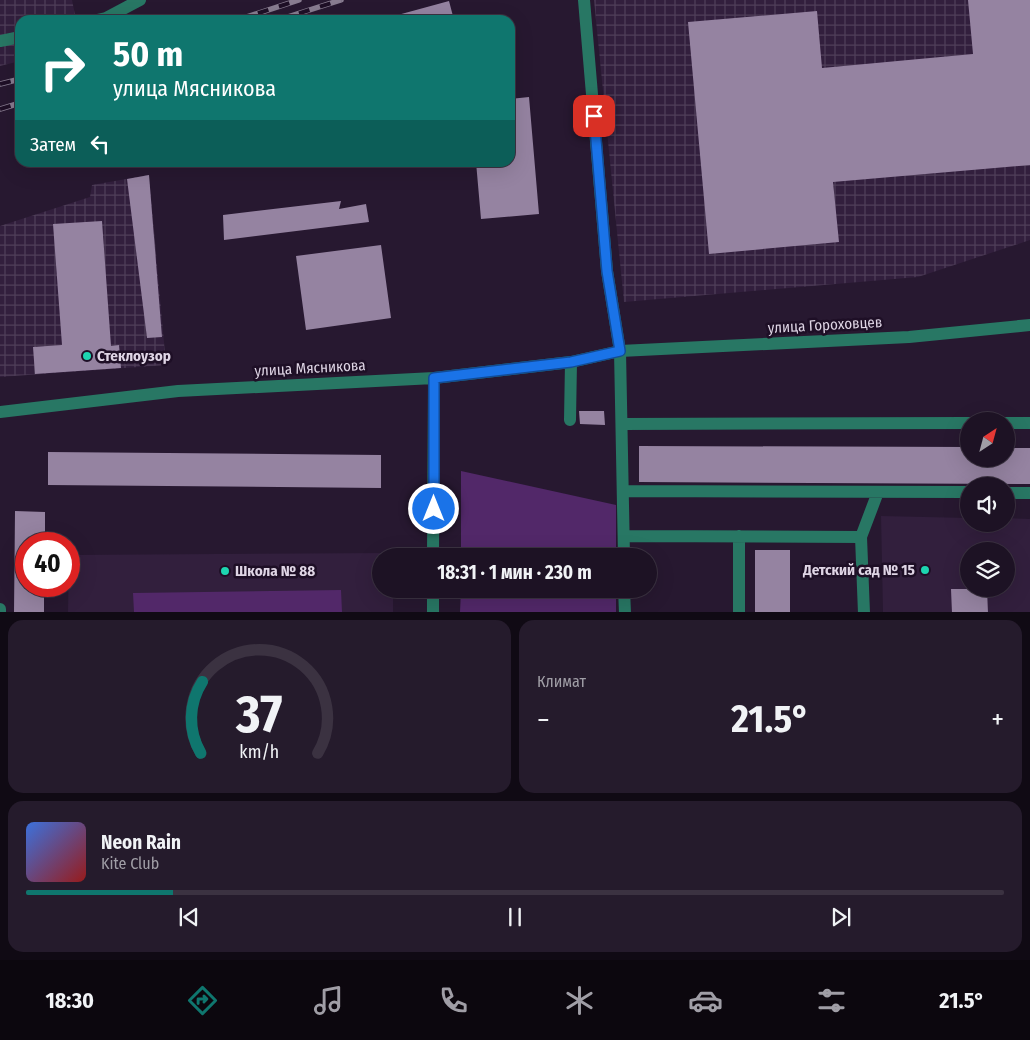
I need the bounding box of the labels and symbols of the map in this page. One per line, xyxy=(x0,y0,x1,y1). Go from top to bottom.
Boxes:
pin xyxy=(573,95,615,137)
street label: улица Гороховцев xyxy=(767,313,883,337)
place label: Стеклоузор xyxy=(97,347,171,365)
marker: Стеклоузор xyxy=(81,350,93,362)
street label: улица Мясникова xyxy=(254,356,366,380)
north arrow xyxy=(960,412,1015,468)
position arrow xyxy=(407,482,459,534)
speed limit sign: 40 xyxy=(15,532,80,597)
place label: Детский сад № 15 xyxy=(802,561,915,579)
place label: Школа № 88 xyxy=(235,562,315,580)
marker: Детский сад № 15 xyxy=(919,564,931,576)
marker: Школа № 88 xyxy=(219,565,231,577)

